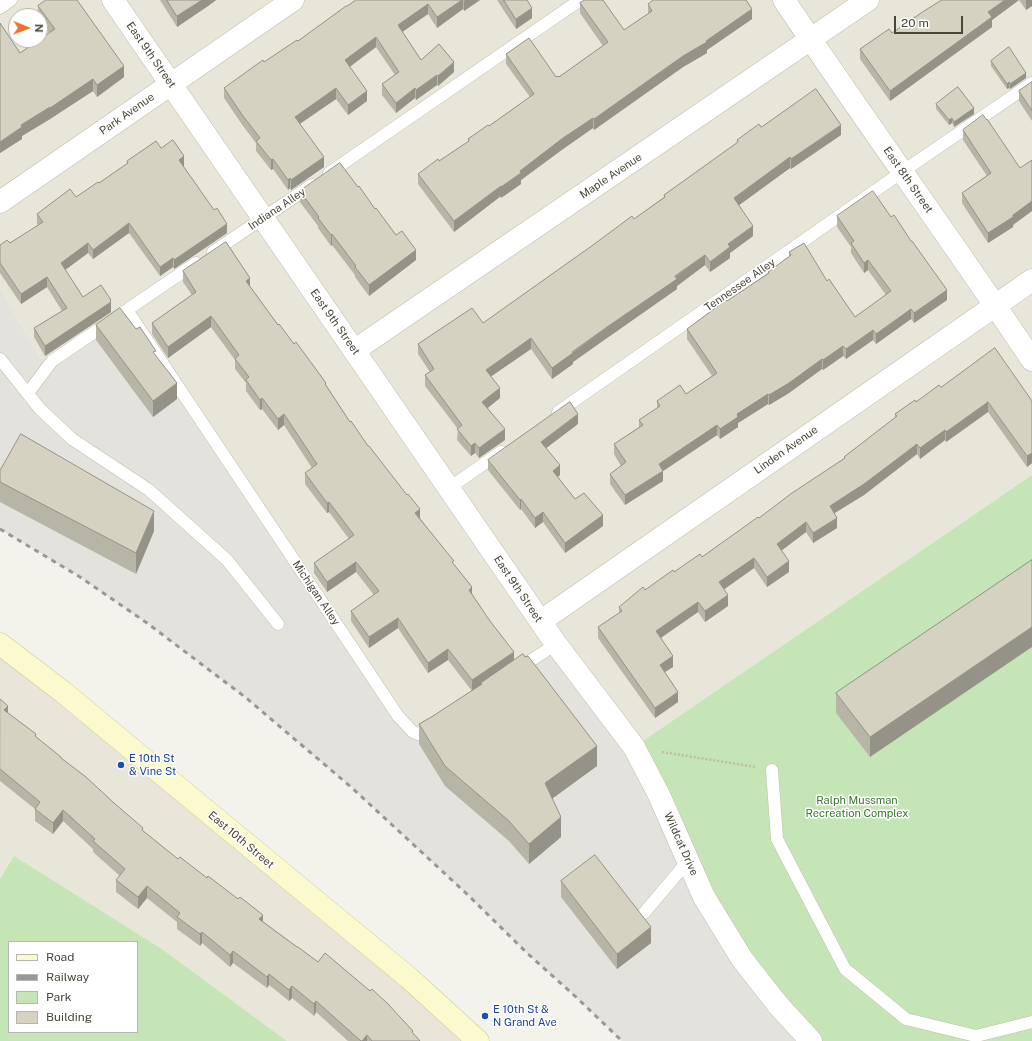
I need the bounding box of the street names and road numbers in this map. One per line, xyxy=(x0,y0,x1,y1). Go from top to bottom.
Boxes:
street label: East 9th Street xyxy=(123,19,179,91)
street label: Park Avenue xyxy=(97,90,157,138)
street label: East 8th Street xyxy=(880,144,936,216)
street label: Maple Avenue xyxy=(577,150,645,202)
street label: Indiana Alley xyxy=(246,185,308,233)
street label: Tennessee Alley xyxy=(702,256,778,314)
street label: East 9th Street xyxy=(307,286,363,358)
street label: Linden Avenue xyxy=(751,423,821,477)
street label: East 9th Street xyxy=(491,553,545,625)
street label: Michigan Alley xyxy=(289,558,343,628)
street label: East 10th Street xyxy=(205,809,277,871)
street label: Wildcat Drive xyxy=(661,810,701,878)

